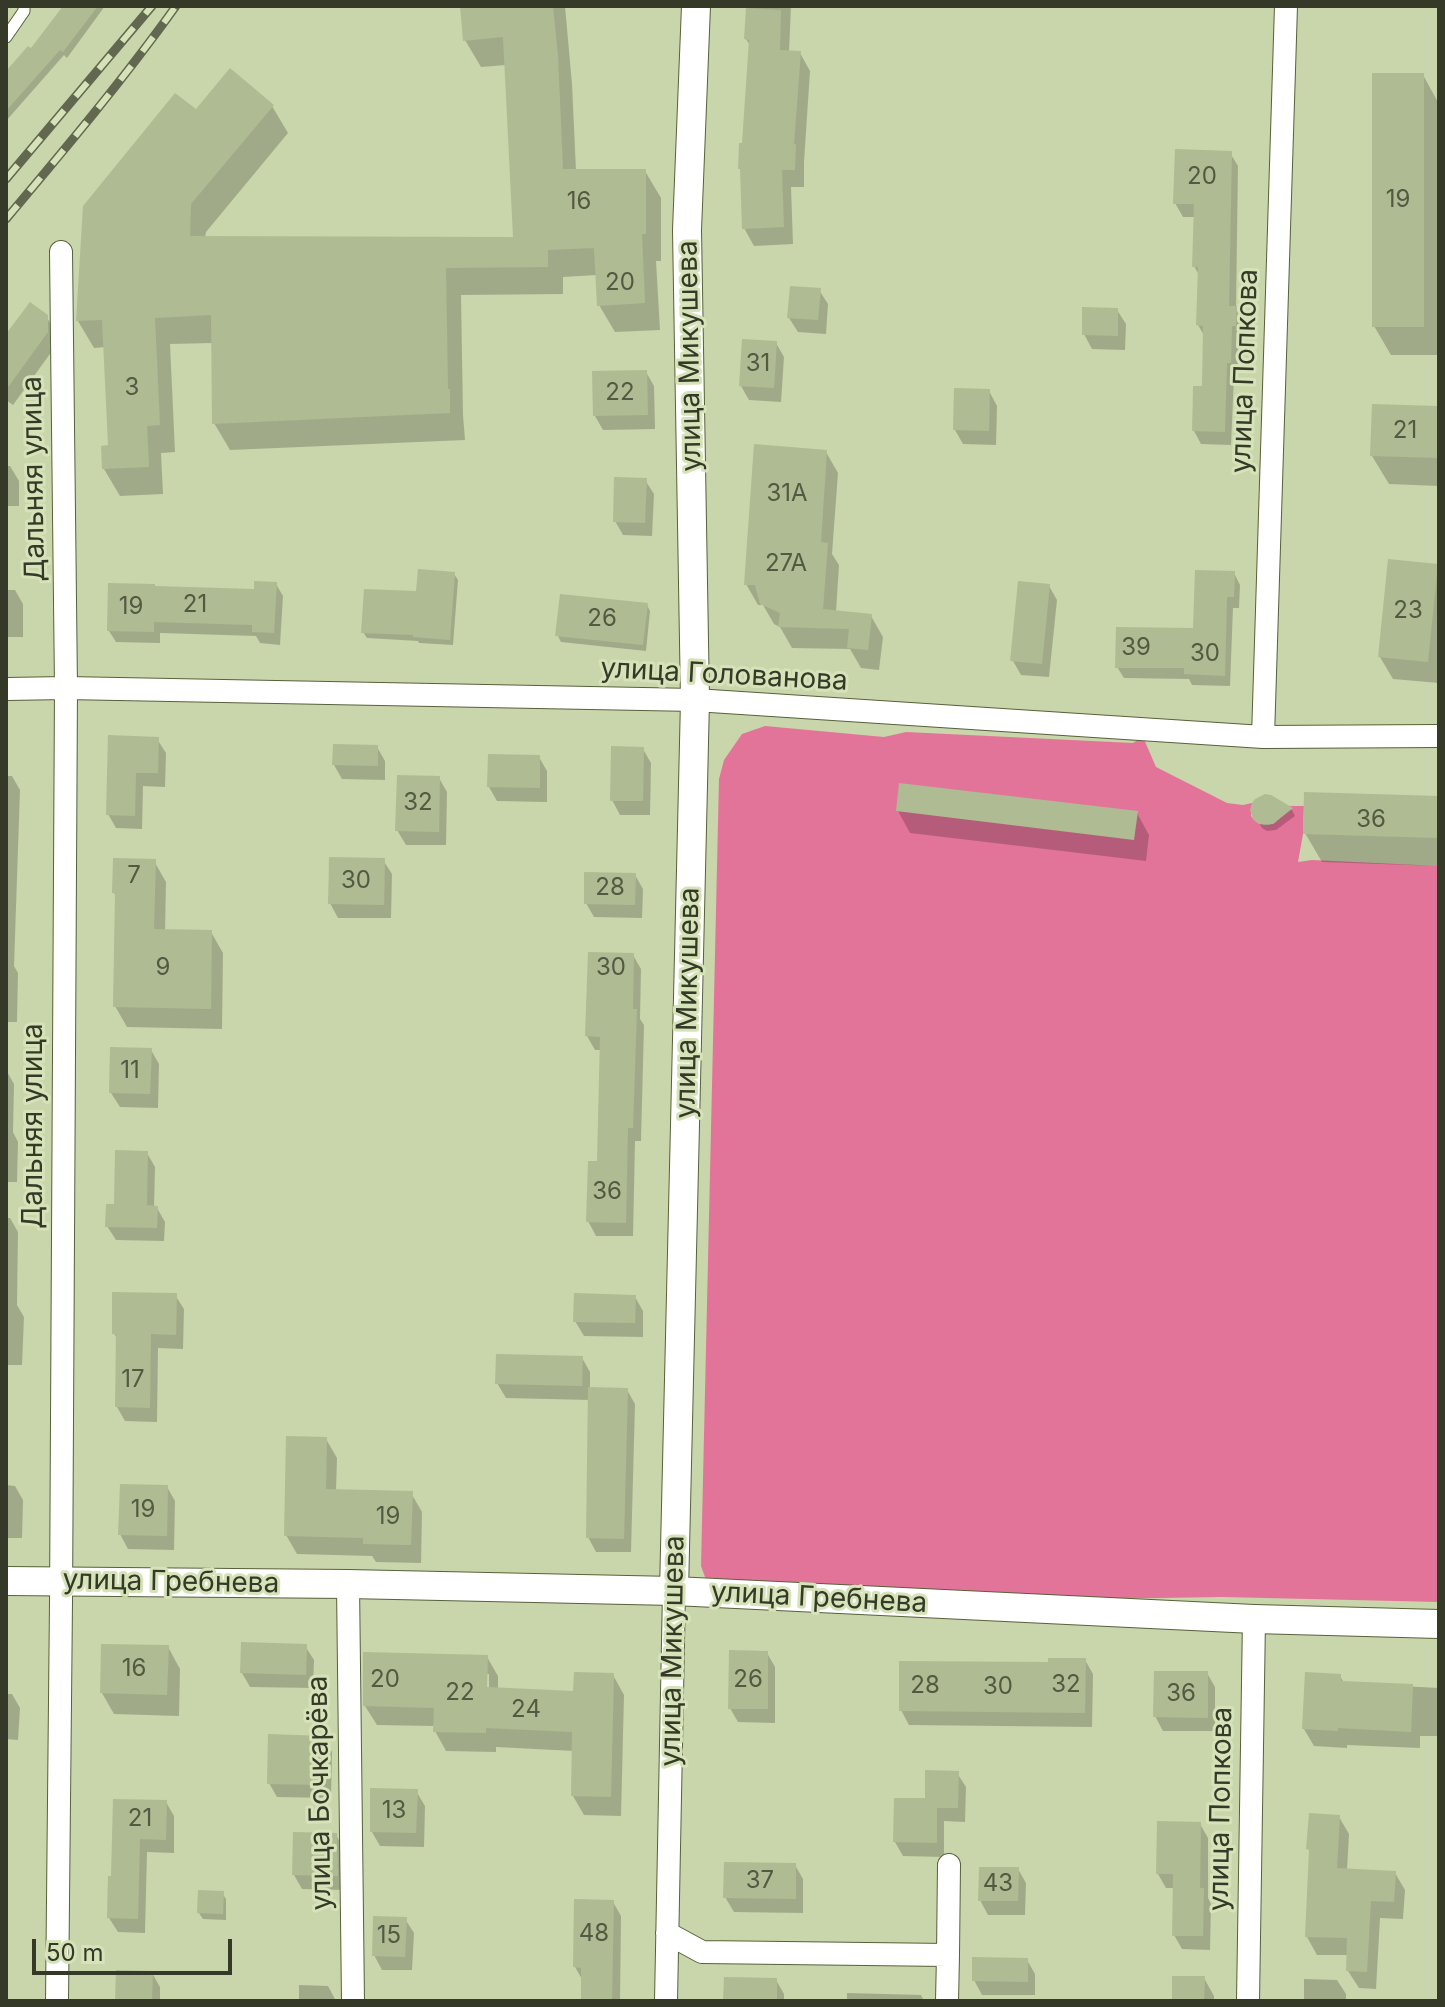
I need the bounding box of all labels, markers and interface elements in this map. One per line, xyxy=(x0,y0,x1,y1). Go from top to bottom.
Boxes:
house number: 20 xyxy=(1187,163,1217,191)
house number: 19 xyxy=(1386,186,1410,214)
house number: 16 xyxy=(567,188,591,216)
street label: улица Микушева xyxy=(671,240,709,472)
street label: улица Попкова xyxy=(1225,268,1265,474)
house number: 20 xyxy=(605,269,635,297)
house number: 31 xyxy=(746,350,770,378)
house number: 3 xyxy=(125,374,139,402)
street label: Дальняя улица xyxy=(15,376,53,582)
house number: 22 xyxy=(605,379,635,407)
house number: 21 xyxy=(1393,417,1417,445)
house number: 31А xyxy=(766,480,808,508)
house number: 27А xyxy=(765,550,807,578)
house number: 21 xyxy=(183,591,207,619)
house number: 19 xyxy=(119,593,143,621)
house number: 23 xyxy=(1393,597,1423,625)
house number: 26 xyxy=(587,605,617,633)
house number: 39 xyxy=(1121,634,1151,662)
house number: 30 xyxy=(1190,640,1220,668)
street label: улица Голованова xyxy=(600,652,848,698)
house number: 32 xyxy=(403,789,433,817)
house number: 36 xyxy=(1356,806,1386,834)
house number: 7 xyxy=(127,862,141,890)
house number: 30 xyxy=(341,867,371,895)
house number: 28 xyxy=(595,874,625,902)
street label: улица Микушева xyxy=(669,887,707,1119)
house number: 9 xyxy=(156,954,170,982)
house number: 30 xyxy=(596,954,626,982)
street label: Дальняя улица xyxy=(17,1023,51,1229)
house number: 11 xyxy=(120,1057,140,1085)
house number: 36 xyxy=(592,1178,622,1206)
house number: 17 xyxy=(121,1366,145,1394)
house number: 19 xyxy=(131,1496,155,1524)
house number: 19 xyxy=(376,1503,400,1531)
street label: улица Микушева xyxy=(654,1535,692,1767)
street label: улица Гребнева xyxy=(62,1563,280,1601)
street label: улица Гребнева xyxy=(710,1576,928,1620)
house number: 16 xyxy=(122,1655,146,1683)
house number: 20 xyxy=(370,1666,400,1694)
house number: 26 xyxy=(733,1666,763,1694)
house number: 32 xyxy=(1051,1671,1081,1699)
house number: 28 xyxy=(910,1672,940,1700)
house number: 30 xyxy=(983,1673,1013,1701)
street label: улица Бочкарёва xyxy=(301,1675,339,1911)
house number: 22 xyxy=(445,1679,475,1707)
house number: 36 xyxy=(1166,1680,1196,1708)
house number: 24 xyxy=(511,1696,541,1724)
street label: улица Попкова xyxy=(1202,1707,1240,1911)
house number: 13 xyxy=(382,1797,406,1825)
house number: 21 xyxy=(128,1805,152,1833)
house number: 37 xyxy=(746,1867,774,1895)
house number: 43 xyxy=(983,1870,1013,1898)
house number: 48 xyxy=(579,1920,609,1948)
house number: 15 xyxy=(377,1922,401,1950)
scale bar xyxy=(36,1923,236,1973)
text: 50 m xyxy=(46,1938,104,1967)

